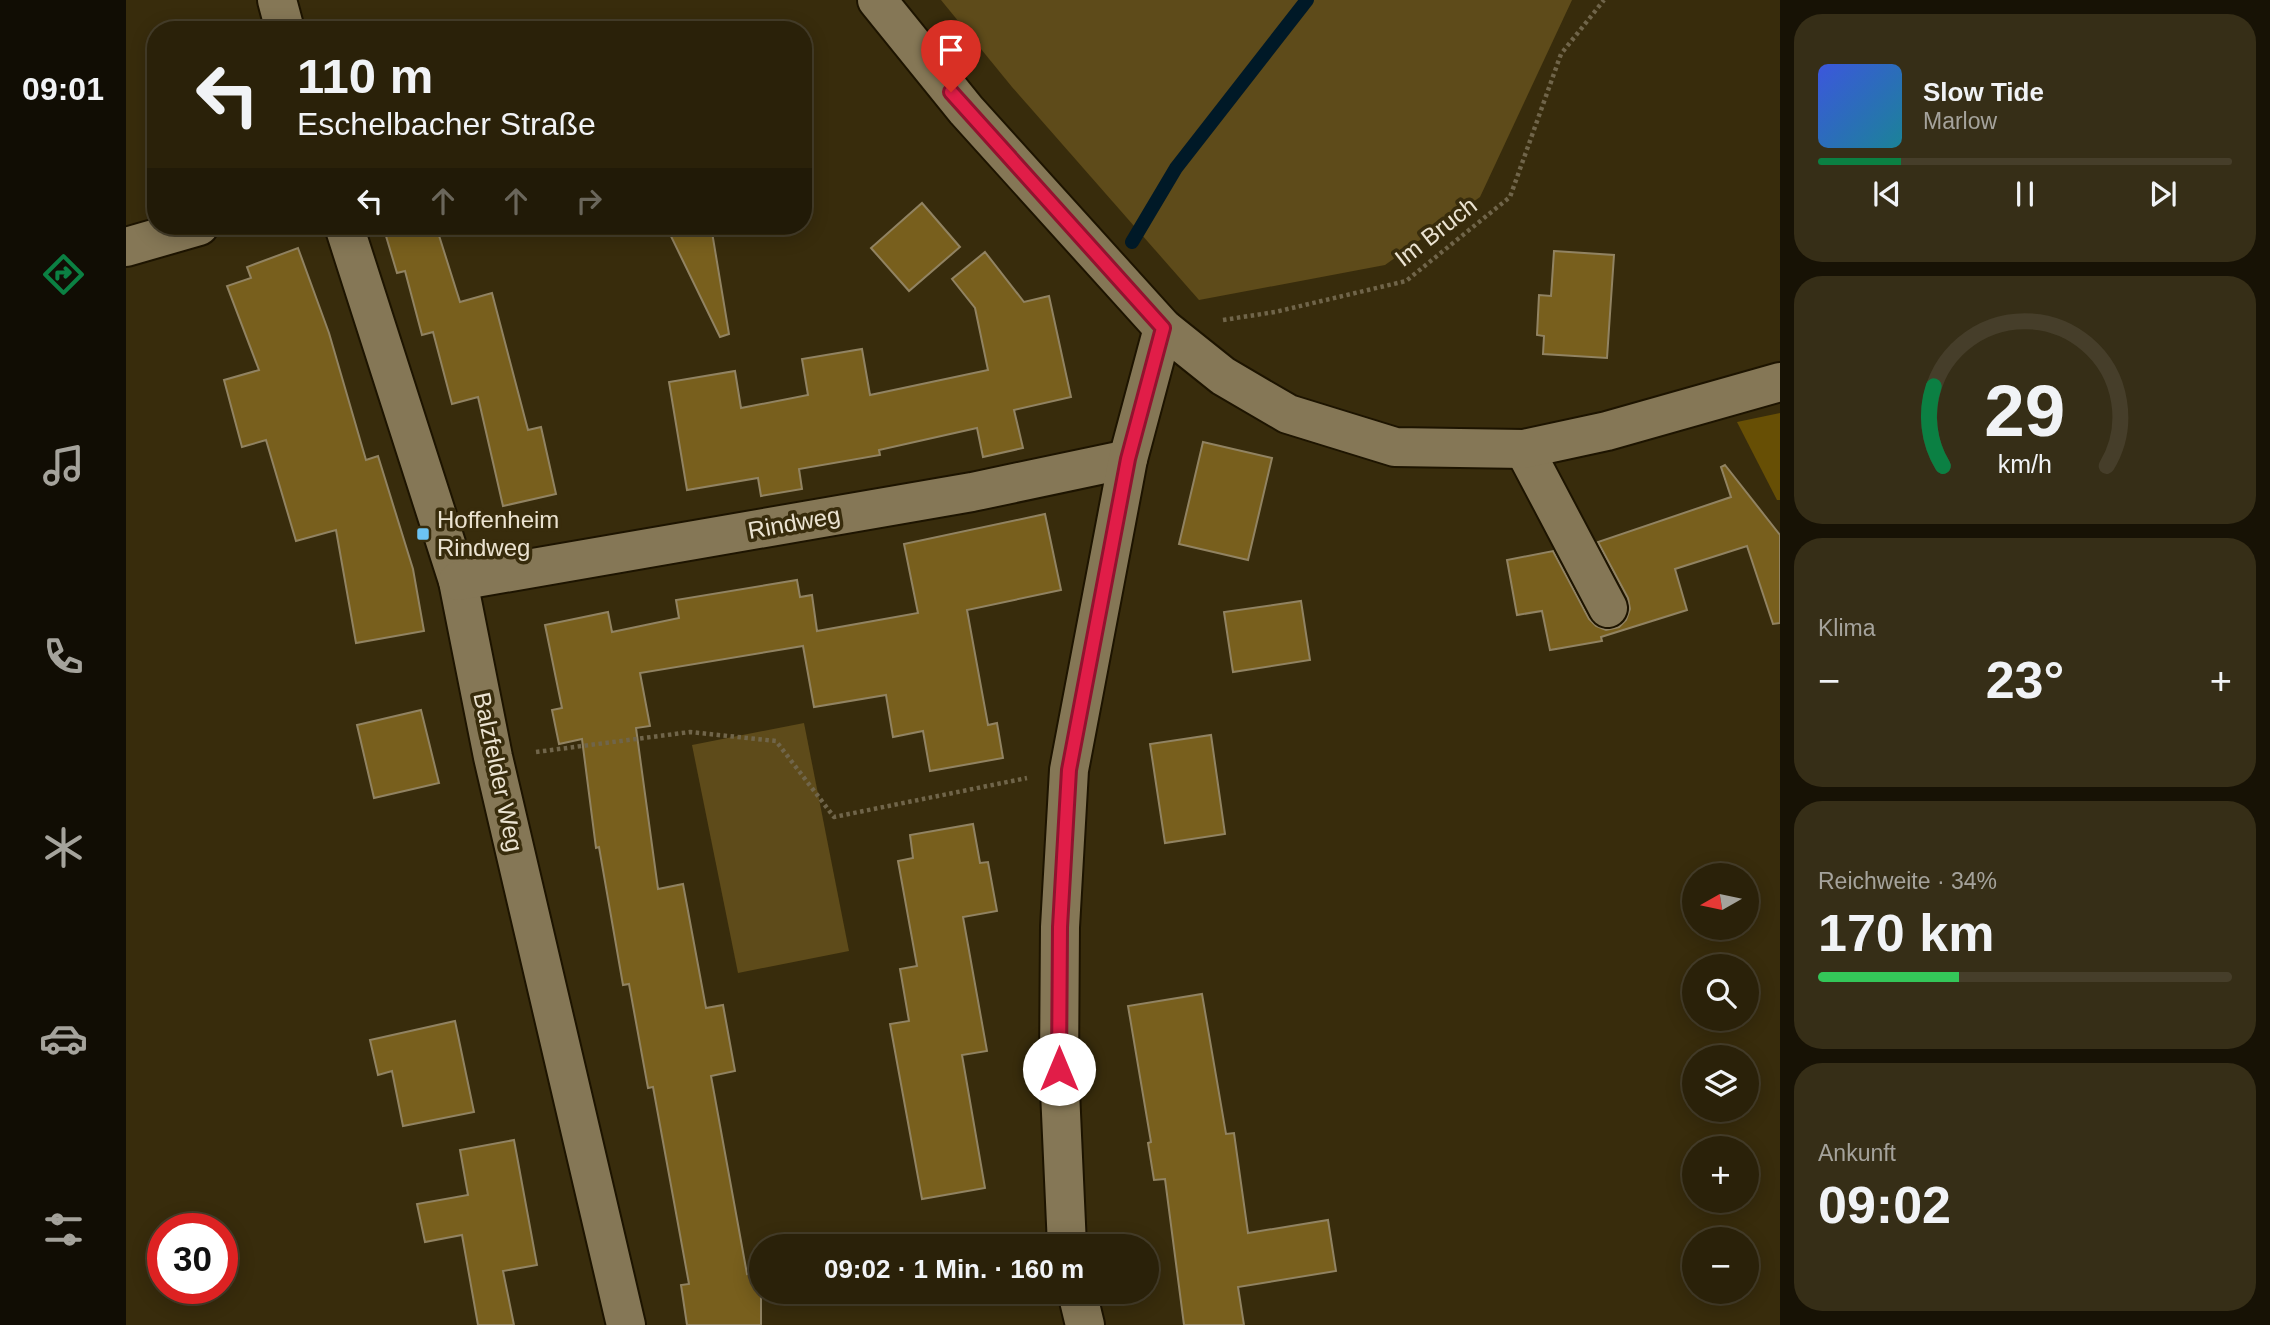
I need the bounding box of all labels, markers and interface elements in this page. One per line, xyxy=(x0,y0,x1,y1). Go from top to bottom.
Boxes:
pin xyxy=(921,20,981,92)
icon: arrive xyxy=(932,31,970,69)
icon: left xyxy=(182,49,273,140)
text: 110 m xyxy=(297,49,433,103)
text: 09:01 xyxy=(22,71,104,107)
text: Slow Tide xyxy=(1923,77,2044,107)
text: Eschelbacher Straße xyxy=(297,106,596,142)
text: Marlow xyxy=(1923,108,1997,134)
icon: previous xyxy=(1868,175,1906,213)
icon: pause xyxy=(2006,175,2044,213)
icon: next xyxy=(2144,175,2182,213)
icon: left xyxy=(351,182,389,220)
icon: ahead xyxy=(424,182,462,220)
icon: ahead xyxy=(497,182,535,220)
icon: right xyxy=(570,182,608,220)
street label: Im Bruch xyxy=(1390,191,1482,272)
icon: directions xyxy=(39,250,88,299)
text: 29 xyxy=(1985,371,2065,452)
icon: music xyxy=(39,441,88,490)
text: km/h xyxy=(1998,450,2052,478)
street label: Rindweg xyxy=(746,501,842,544)
place label: Hoffenheim Rindweg xyxy=(437,506,559,561)
marker: Hoffenheim Rindweg xyxy=(415,526,431,542)
text: Klima xyxy=(1818,615,1876,641)
icon: phone xyxy=(39,632,88,681)
text: 23° xyxy=(1986,651,2064,709)
text: − xyxy=(1818,660,1840,702)
text: + xyxy=(2210,660,2232,702)
street label: Balzfelder Weg xyxy=(468,690,529,854)
icon: climate xyxy=(39,823,88,872)
north arrow xyxy=(1682,863,1759,940)
map controls xyxy=(1682,863,1759,1304)
text: Reichweite · 34% xyxy=(1818,868,1997,894)
text: 170 km xyxy=(1818,904,1994,962)
button: search xyxy=(1682,954,1759,1031)
icon: car xyxy=(39,1014,88,1063)
position arrow xyxy=(1022,1032,1096,1106)
button: layers xyxy=(1682,1045,1759,1122)
button: + xyxy=(1682,1136,1759,1213)
text: Ankunft xyxy=(1818,1140,1896,1166)
text: 09:02 xyxy=(1818,1176,1951,1234)
icon: filters xyxy=(39,1205,88,1254)
speed limit sign: 30 xyxy=(147,1213,238,1304)
button: − xyxy=(1682,1227,1759,1304)
text: 09:02 · 1 Min. · 160 m xyxy=(824,1254,1084,1284)

